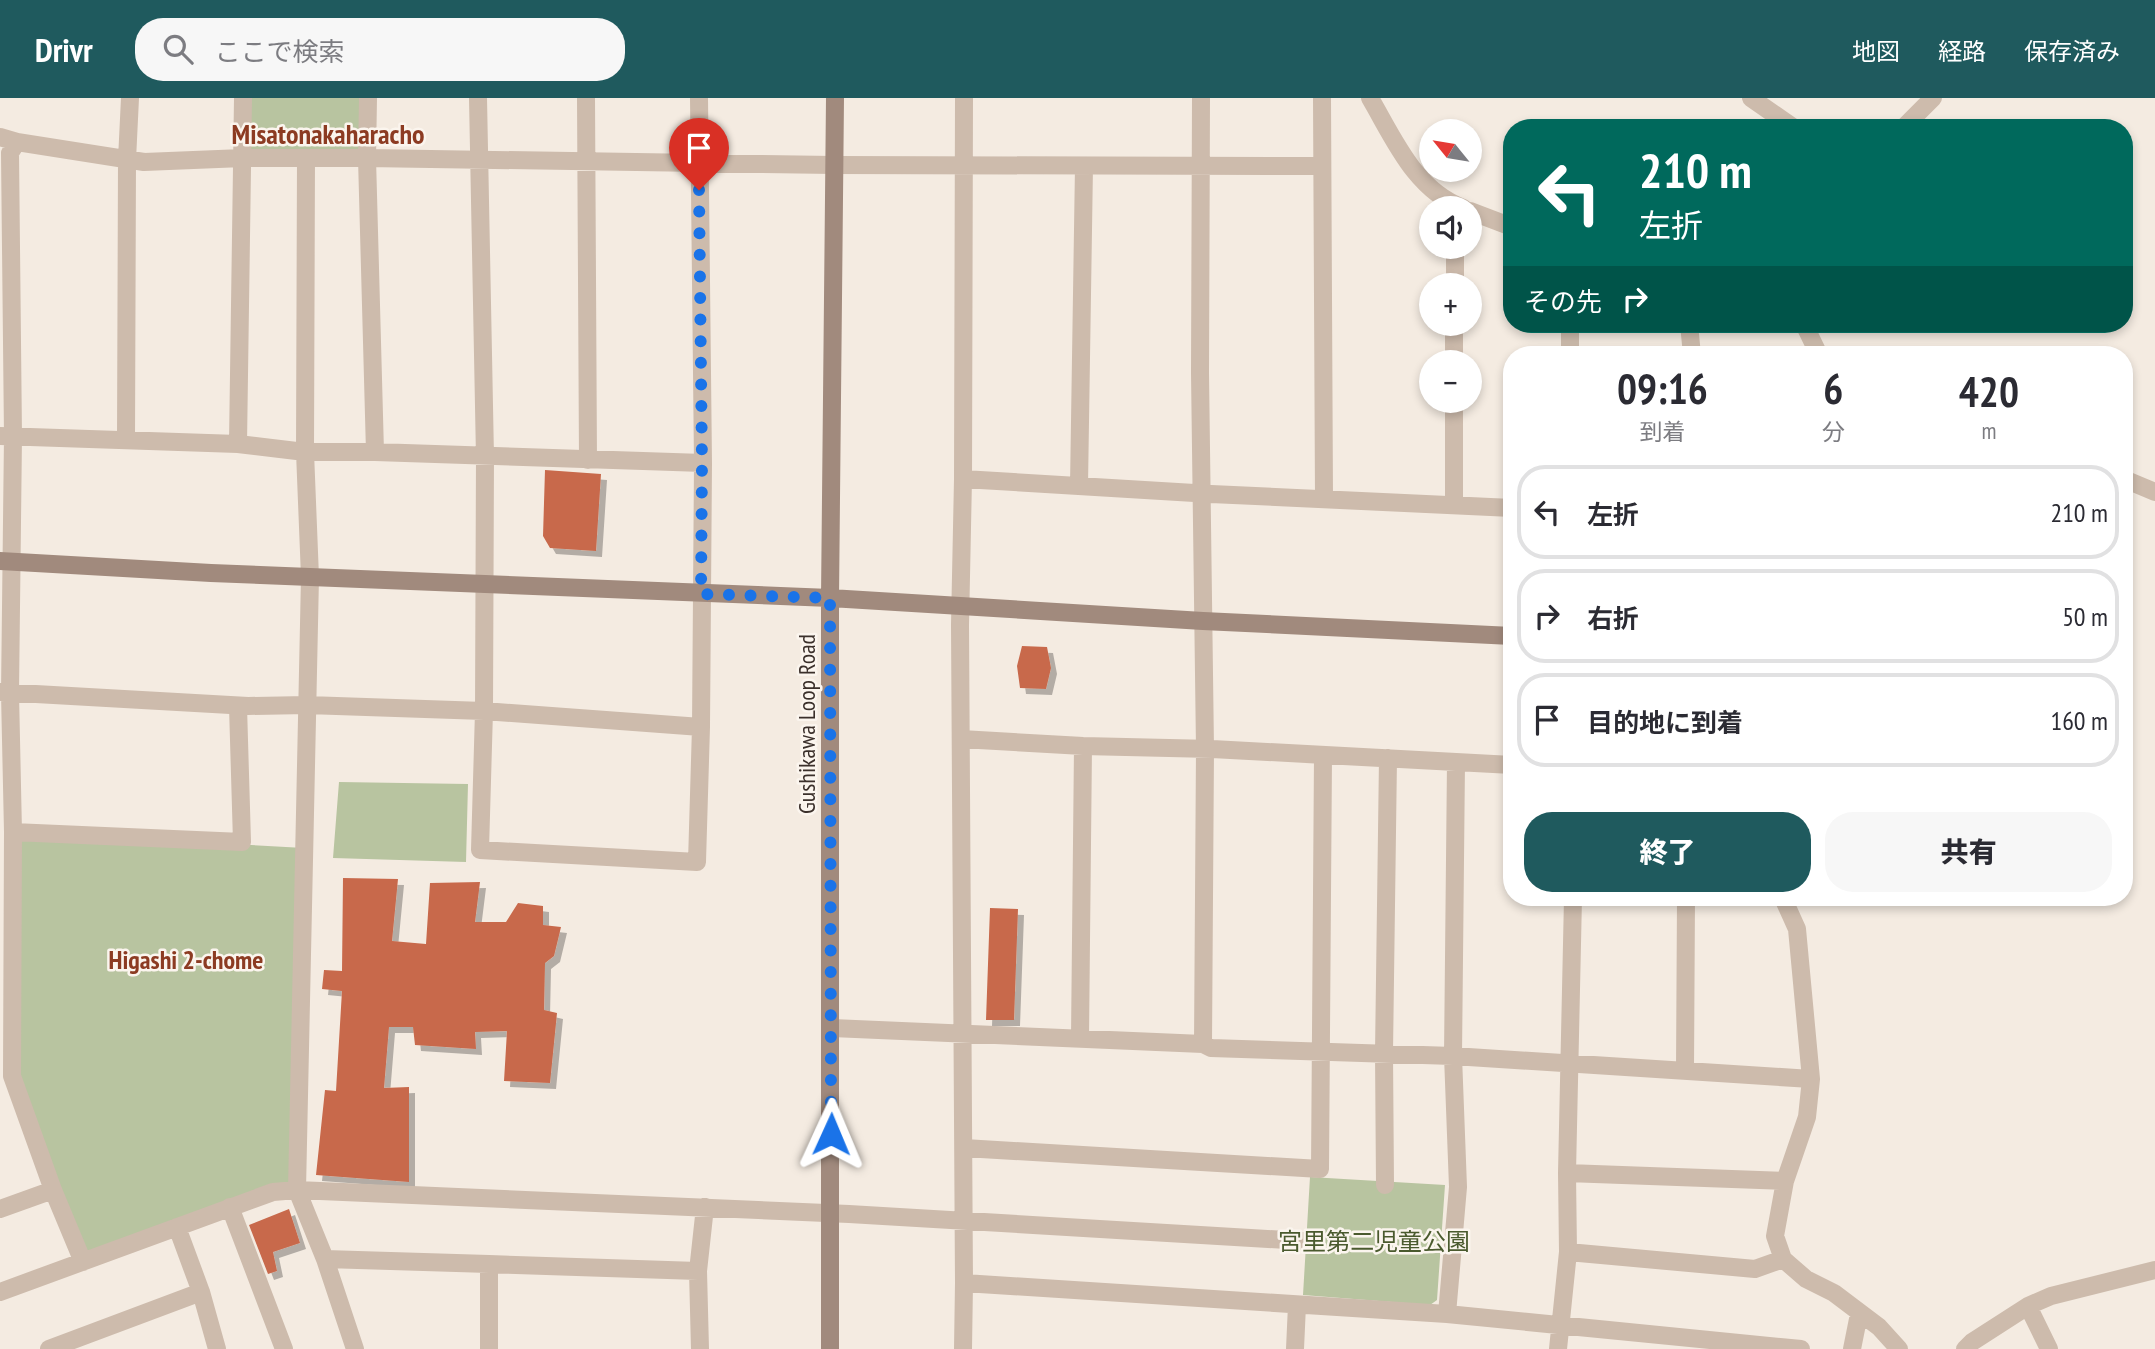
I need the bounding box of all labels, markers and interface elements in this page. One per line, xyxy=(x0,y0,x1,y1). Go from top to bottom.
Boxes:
search box xyxy=(135,18,625,81)
text: Drivr xyxy=(35,28,93,71)
icon: search xyxy=(159,30,197,68)
text: ここで検索 xyxy=(215,35,345,68)
text: 地図 xyxy=(1852,36,1900,67)
text: 経路 xyxy=(1938,36,1986,67)
text: 保存済み xyxy=(2024,36,2120,67)
district label: Misatonakaharacho xyxy=(232,115,424,152)
pin xyxy=(669,118,729,190)
north arrow xyxy=(1419,119,1482,182)
map controls xyxy=(1419,119,1482,413)
icon: arrive xyxy=(680,129,718,167)
text: 210 m xyxy=(1639,138,1752,202)
icon: left xyxy=(1524,147,1615,238)
button: sound xyxy=(1419,196,1482,259)
text: 左折 xyxy=(1639,204,1703,246)
button: + xyxy=(1419,273,1482,336)
icon: right xyxy=(1616,280,1654,318)
text: その先 xyxy=(1524,285,1602,318)
button: − xyxy=(1419,350,1482,413)
text: 09:16 xyxy=(1617,361,1708,416)
text: 6 xyxy=(1823,361,1843,416)
text: 420 xyxy=(1959,364,2019,419)
text: m xyxy=(1981,416,1996,445)
text: 到着 xyxy=(1639,417,1685,446)
text: 分 xyxy=(1822,417,1845,446)
icon: left xyxy=(1528,493,1566,531)
text: 210 m xyxy=(2050,496,2108,529)
text: 左折 xyxy=(1587,498,1639,531)
icon: right xyxy=(1528,597,1566,635)
text: 50 m xyxy=(2062,600,2108,633)
text: 右折 xyxy=(1587,602,1639,635)
street label: Gushikawa Loop Road xyxy=(791,634,822,814)
icon: arrive xyxy=(1528,701,1566,739)
text: 160 m xyxy=(2050,704,2108,737)
text: 目的地に到着 xyxy=(1587,706,1743,739)
button: 終了 xyxy=(1524,812,1811,892)
button: 共有 xyxy=(1825,812,2112,892)
district label: Higashi 2-chome xyxy=(109,943,263,976)
position arrow xyxy=(794,1097,868,1171)
park label: 宮里第二児童公園 xyxy=(1278,1226,1470,1257)

